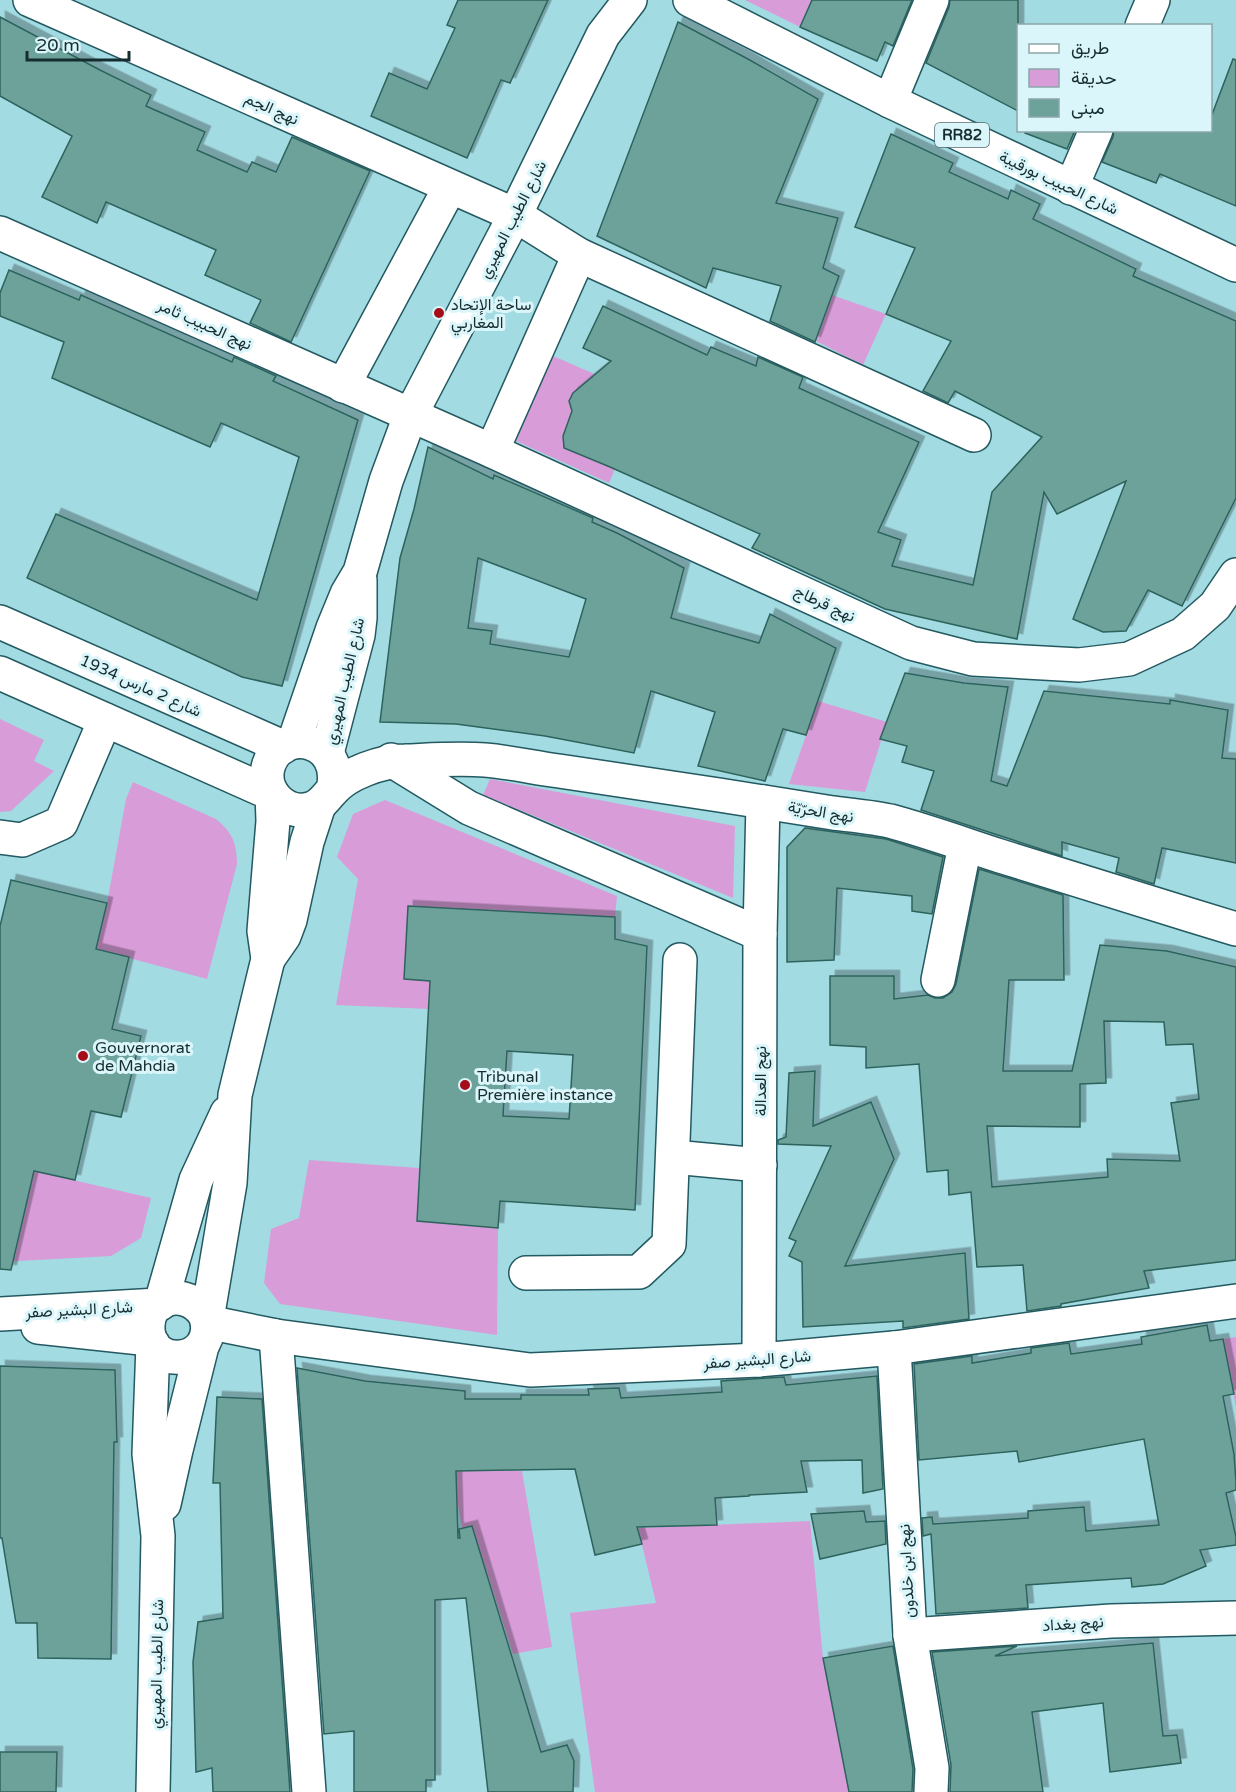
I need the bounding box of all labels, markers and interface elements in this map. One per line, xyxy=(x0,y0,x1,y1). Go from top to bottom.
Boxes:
scale bar xyxy=(27,24,129,62)
legend xyxy=(1017,24,1212,132)
text: 20 m xyxy=(36,34,80,56)
text: طريق xyxy=(1071,37,1109,59)
text: حديقة xyxy=(1071,67,1117,89)
street label: نهج الجم xyxy=(241,88,302,131)
text: مبنى xyxy=(1071,97,1105,119)
road number: RR82 xyxy=(935,123,989,147)
street label: شارع الحبيب بورقيبة xyxy=(995,147,1121,220)
street label: شارع الطيب المهيري xyxy=(475,157,554,283)
street label: نهج الحبيب ثامر xyxy=(153,295,255,356)
place label: ساحة الإتحاد المغاربي xyxy=(451,295,531,336)
marker: ساحة الإتحاد المغاربي xyxy=(432,306,446,320)
street label: نهج قرطاج xyxy=(790,581,858,628)
street label: شارع الطيب المهيري xyxy=(321,616,372,747)
street label: شارع 2 مارس 1934 xyxy=(76,650,204,723)
street label: نهج الحرّيّة xyxy=(786,797,855,828)
place label: Gouvernorat de Mahdia xyxy=(95,1038,191,1076)
street label: نهج العدالة xyxy=(751,1046,772,1116)
marker: Gouvernorat de Mahdia xyxy=(76,1049,90,1063)
place label: Tribunal Première instance xyxy=(477,1067,613,1105)
marker: Tribunal Première instance xyxy=(458,1078,472,1092)
street label: شارع البشير صفر xyxy=(24,1297,134,1324)
street label: شارع البشير صفر xyxy=(702,1346,812,1375)
street label: نهج ابن خلدون xyxy=(895,1523,920,1618)
street label: شارع الطيب المهيري xyxy=(146,1599,171,1729)
street label: نهج بغداد xyxy=(1042,1612,1104,1637)

